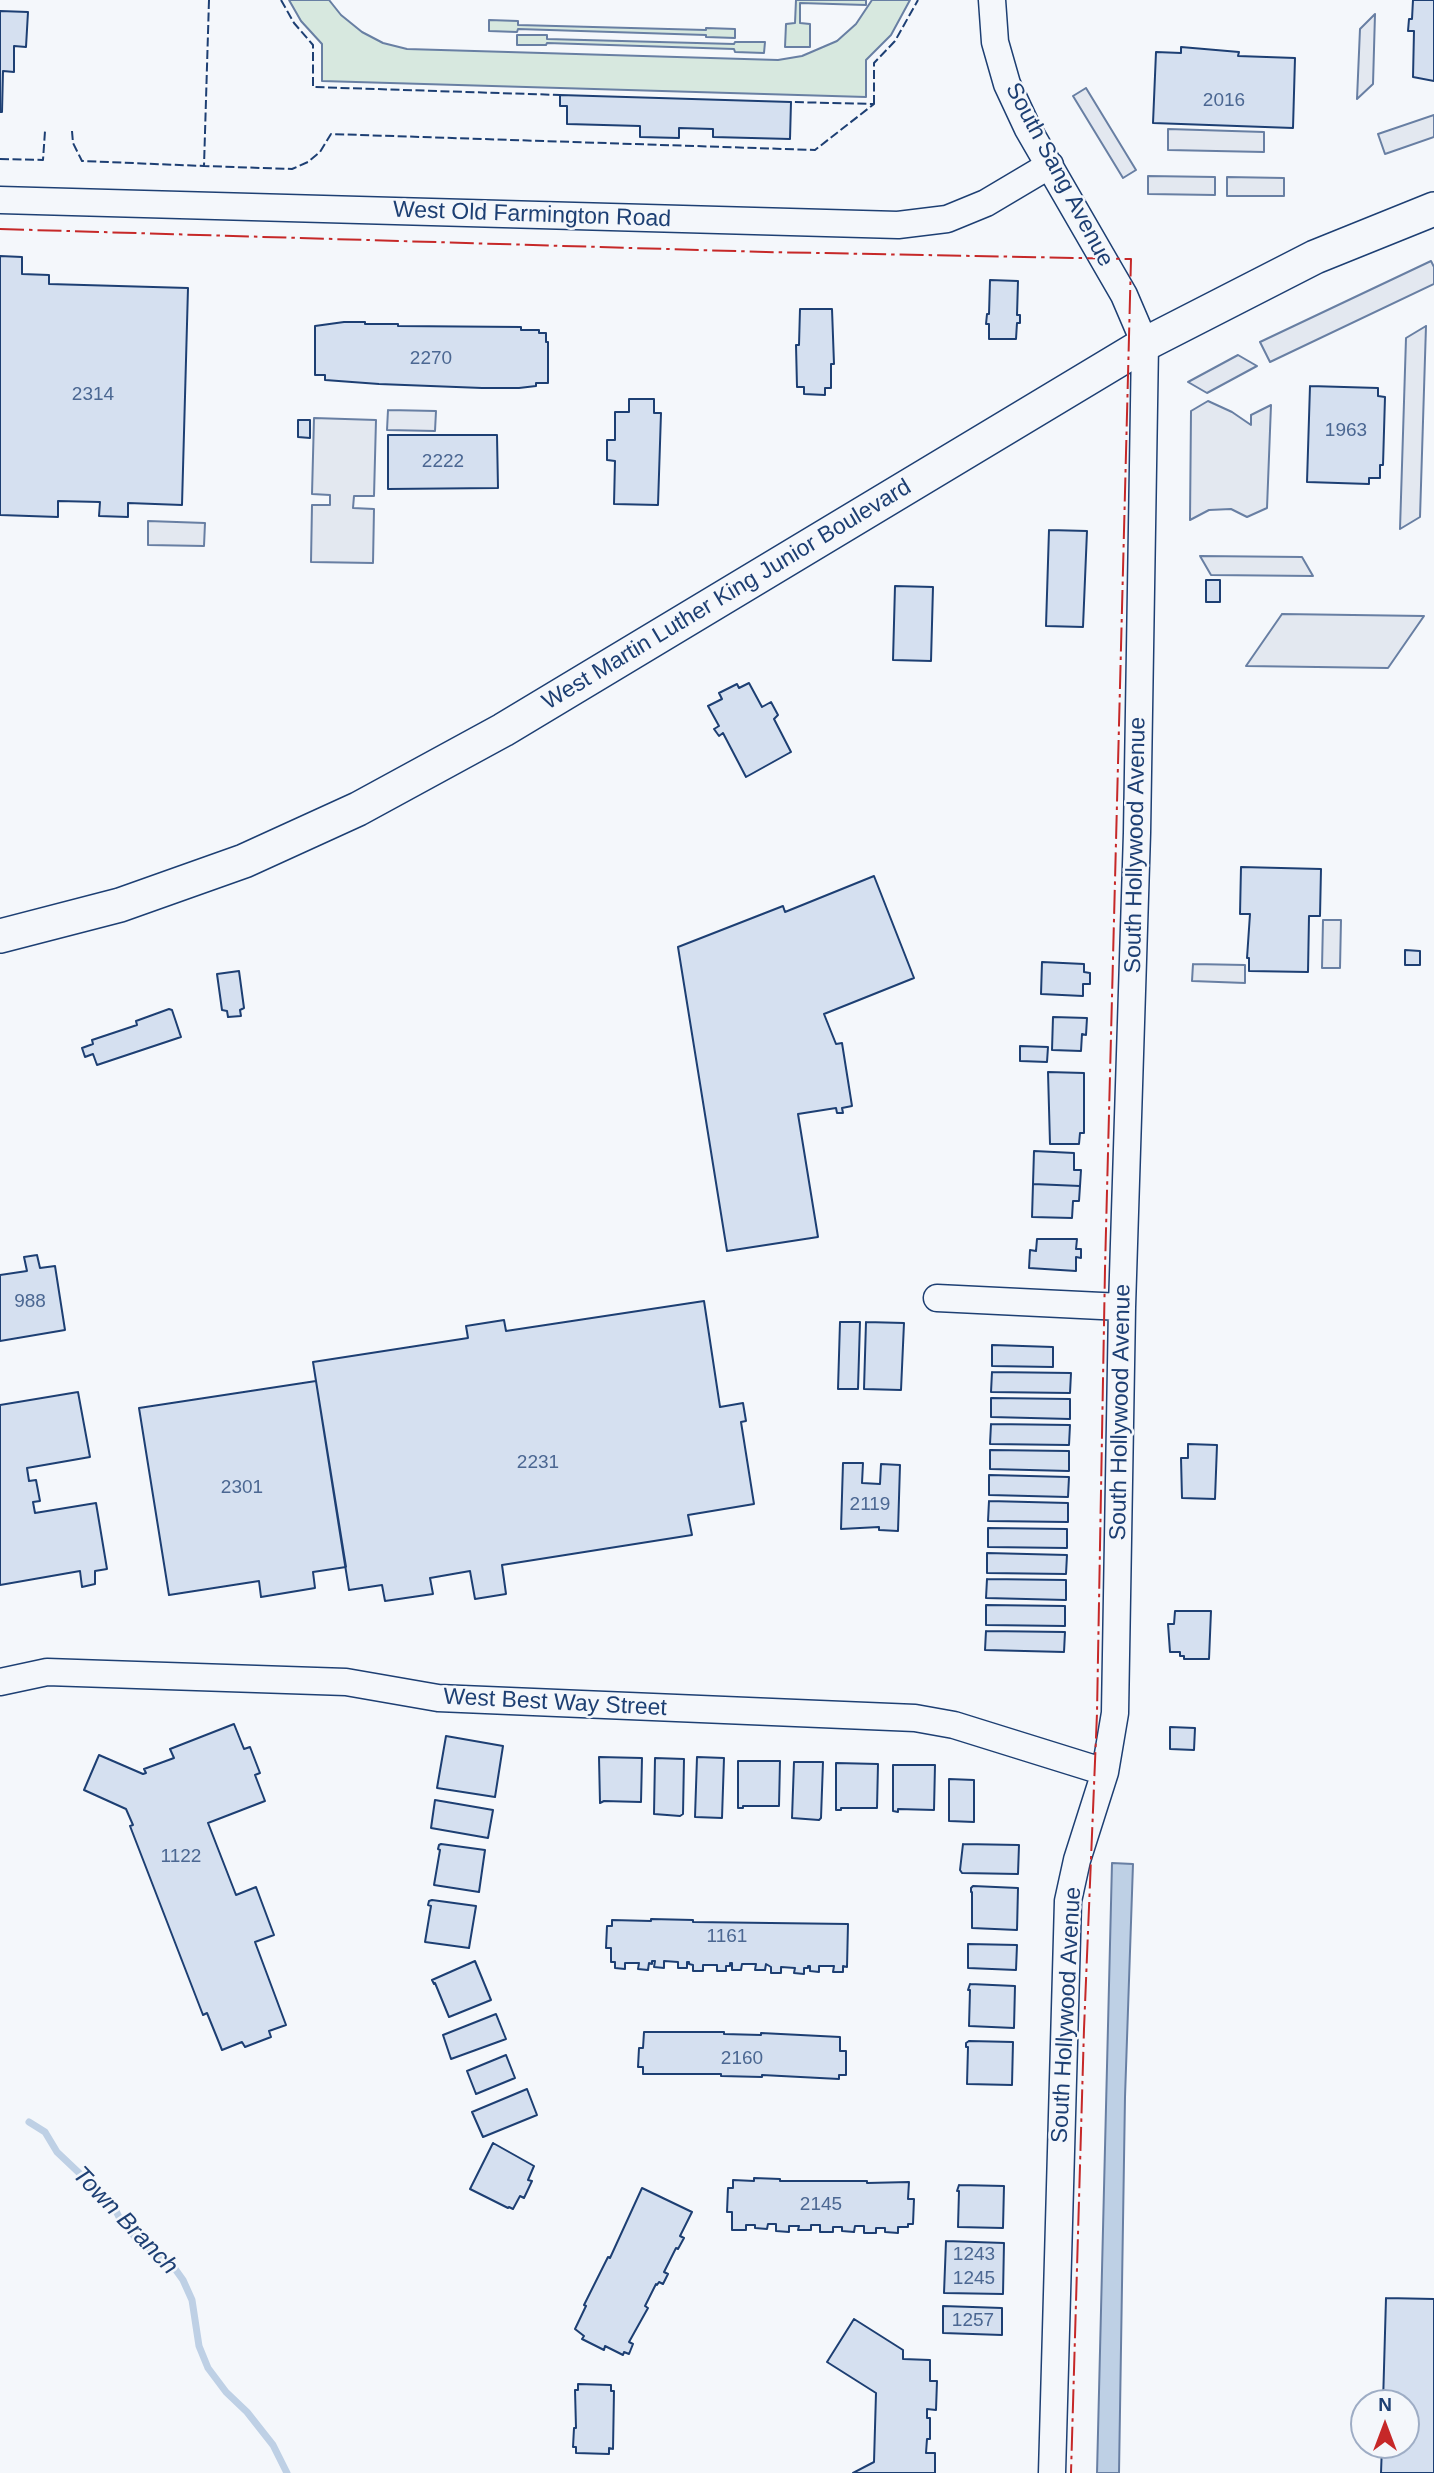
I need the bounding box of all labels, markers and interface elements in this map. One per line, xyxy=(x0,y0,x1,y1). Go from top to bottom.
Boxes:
street label: South Sang Avenue xyxy=(999,78,1119,272)
house number: 2016 xyxy=(1203,90,1245,112)
street label: West Old Farmington Road xyxy=(392,196,672,234)
house number: 2270 xyxy=(410,348,452,370)
house number: 2314 xyxy=(72,384,114,406)
house number: 1963 xyxy=(1325,420,1367,442)
house number: 2222 xyxy=(422,451,464,473)
street label: West Martin Luther King Junior Boulevard xyxy=(538,474,916,716)
street label: South Hollywood Avenue xyxy=(1120,716,1152,974)
street label: South Hollywood Avenue xyxy=(1105,1283,1137,1541)
house number: 988 xyxy=(14,1291,46,1313)
house number: 2231 xyxy=(517,1452,559,1474)
house number: 2301 xyxy=(221,1477,263,1499)
house number: 2119 xyxy=(850,1494,890,1516)
street label: West Best Way Street xyxy=(443,1683,667,1723)
house number: 1122 xyxy=(161,1846,201,1868)
street label: South Hollywood Avenue xyxy=(1047,1886,1087,2144)
house number: 1161 xyxy=(707,1926,747,1948)
house number: 2160 xyxy=(721,2048,763,2070)
water label: Town Branch xyxy=(66,2161,184,2281)
house number: 2145 xyxy=(800,2194,842,2216)
house number: 1243 xyxy=(953,2244,995,2266)
house number: 1245 xyxy=(953,2268,995,2290)
house number: 1257 xyxy=(952,2310,994,2332)
north arrow xyxy=(1350,2389,1420,2459)
text: N xyxy=(1378,2394,1392,2415)

